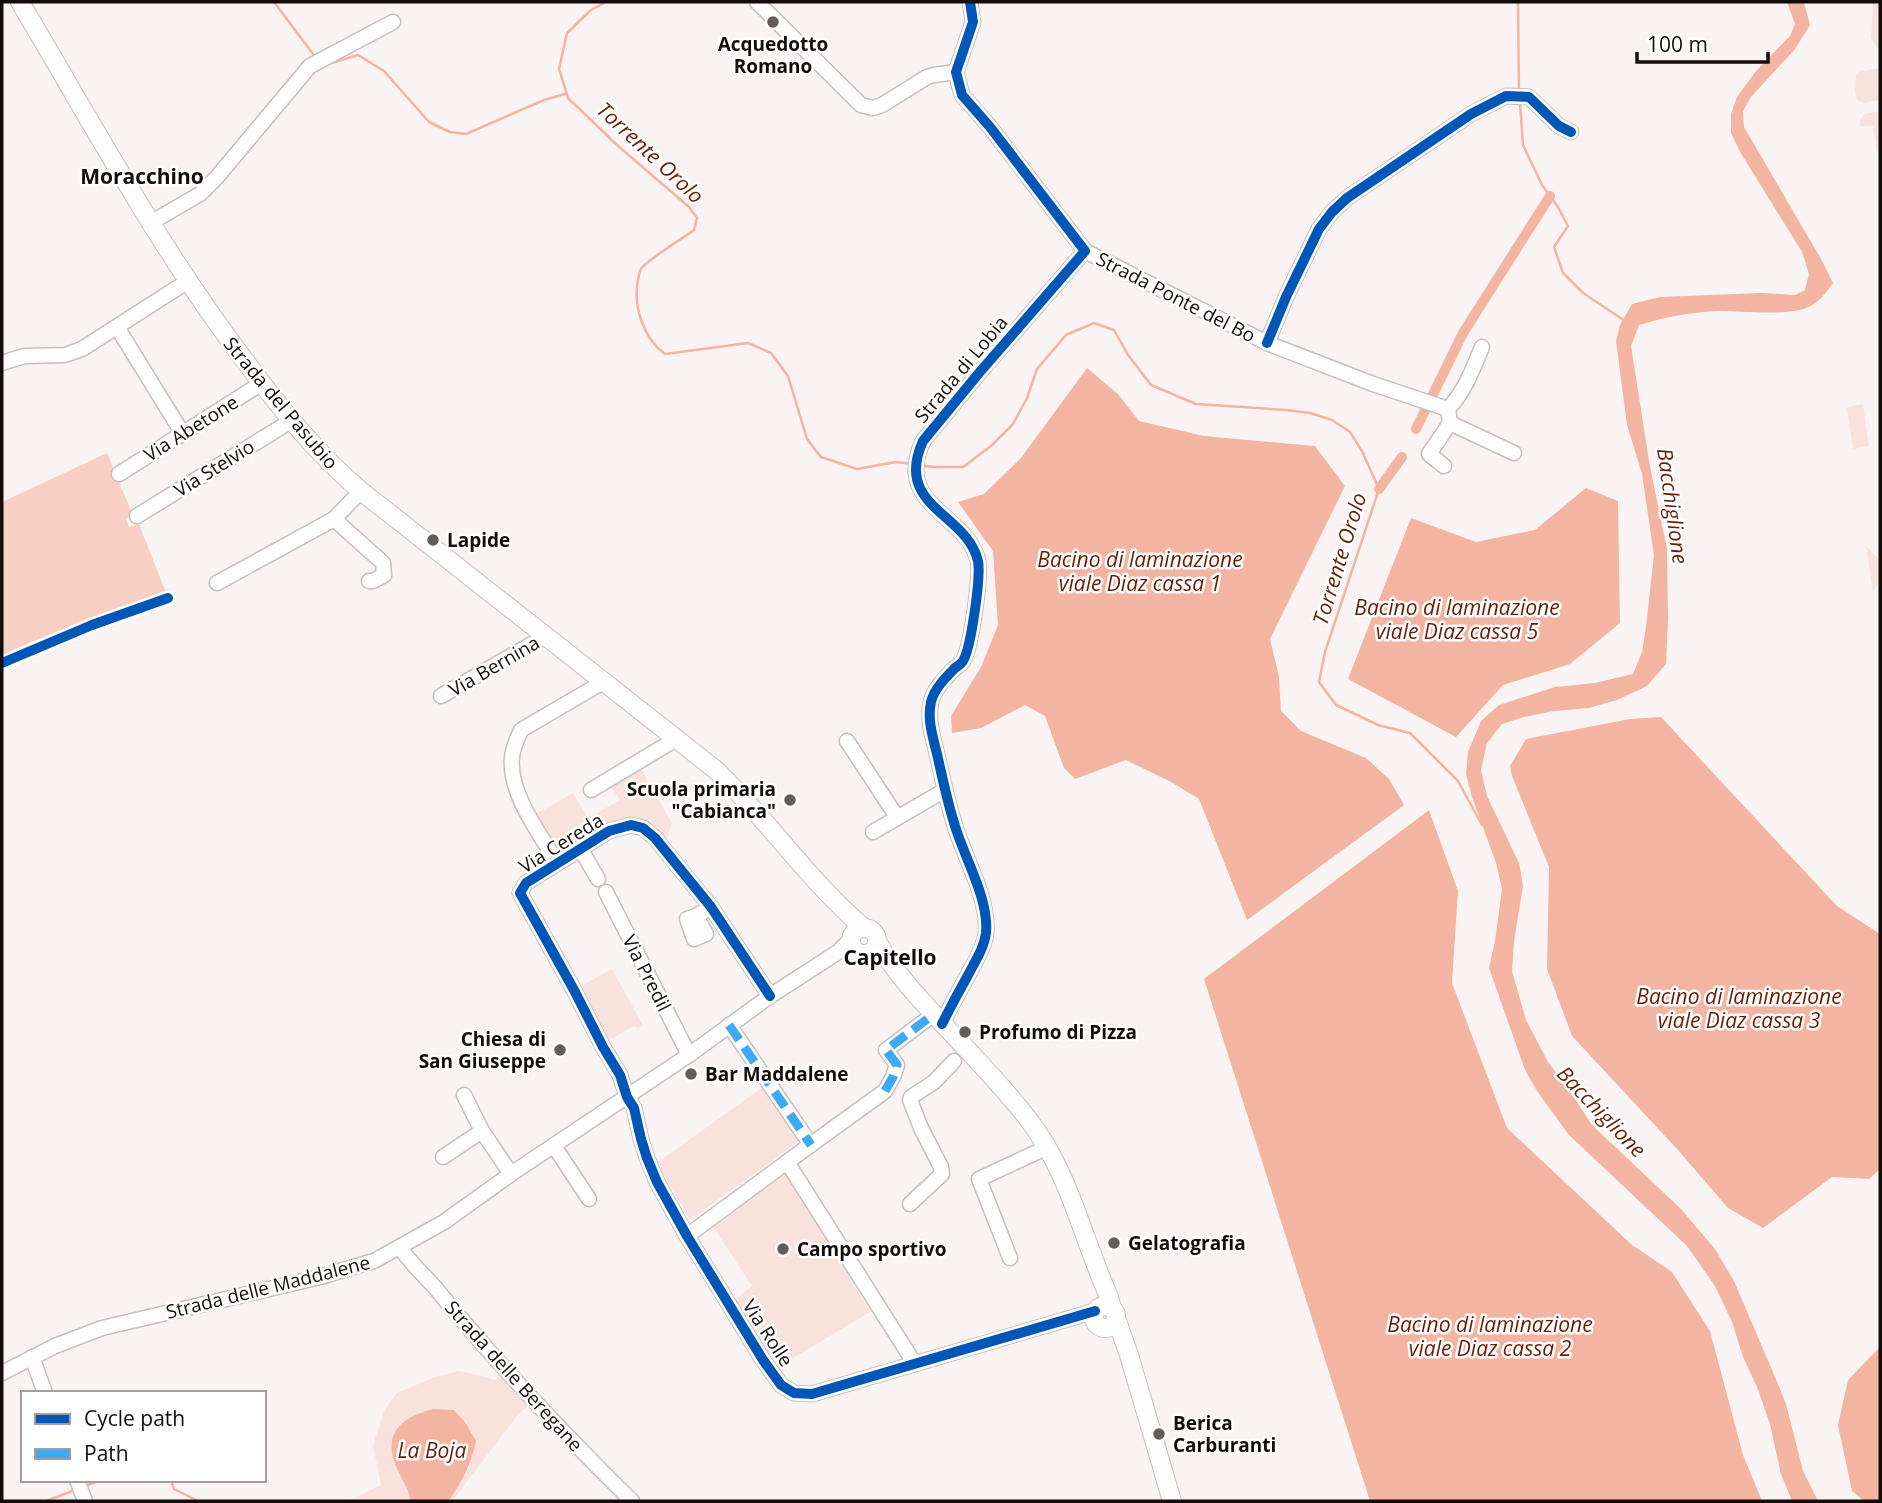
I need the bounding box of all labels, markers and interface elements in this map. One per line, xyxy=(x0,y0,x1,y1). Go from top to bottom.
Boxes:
marker: Acquedotto Romano xyxy=(765,14,781,30)
scale bar xyxy=(1637,21,1768,65)
text: 100 m xyxy=(1647,30,1708,58)
place label: Acquedotto Romano xyxy=(718,31,828,79)
water label: Torrente Orolo xyxy=(591,95,710,209)
district label: Moracchino xyxy=(80,162,204,190)
street label: Strada Ponte del Bo xyxy=(1092,246,1260,348)
street label: Strada di Lobia xyxy=(909,310,1013,428)
street label: Strada del Pasubio xyxy=(218,331,344,475)
street label: Via Abetone xyxy=(139,389,243,467)
street label: Via Stelvio xyxy=(169,433,259,503)
water label: Bacchiglione xyxy=(1651,446,1695,566)
water label: Torrente Orolo xyxy=(1306,489,1372,628)
place label: Lapide xyxy=(447,527,510,553)
marker: Lapide xyxy=(425,532,441,548)
water label: Bacino di laminazione viale Diaz cassa 1 xyxy=(1037,545,1243,597)
water label: Bacino di laminazione viale Diaz cassa 5 xyxy=(1354,593,1560,645)
street label: Via Bernina xyxy=(444,629,544,703)
place label: Scuola primaria "Cabianca" xyxy=(627,776,776,824)
marker: Scuola primaria "Cabianca" xyxy=(782,792,798,808)
street label: Via Cereda xyxy=(514,807,608,879)
street label: Via Predil xyxy=(617,930,677,1016)
district label: Capitello xyxy=(843,943,937,971)
water label: Bacino di laminazione viale Diaz cassa 3 xyxy=(1636,982,1842,1034)
place label: Profumo di Pizza xyxy=(979,1019,1137,1045)
marker: Profumo di Pizza xyxy=(957,1024,973,1040)
place label: Chiesa di San Giuseppe xyxy=(419,1026,546,1074)
marker: Chiesa di San Giuseppe xyxy=(552,1042,568,1058)
water label: Bacchiglione xyxy=(1551,1060,1652,1163)
place label: Bar Maddalene xyxy=(705,1061,848,1087)
marker: Bar Maddalene xyxy=(683,1066,699,1082)
place label: Gelatografia xyxy=(1128,1230,1246,1256)
marker: Gelatografia xyxy=(1106,1235,1122,1251)
place label: Campo sportivo xyxy=(797,1236,946,1262)
marker: Campo sportivo xyxy=(775,1241,791,1257)
street label: Strada delle Maddalene xyxy=(163,1249,373,1325)
street label: Via Rolle xyxy=(737,1294,799,1372)
street label: Strada delle Beregane xyxy=(439,1295,589,1457)
water label: Bacino di laminazione viale Diaz cassa 2 xyxy=(1387,1310,1593,1362)
legend xyxy=(21,1391,266,1482)
text: Cycle path xyxy=(84,1404,185,1432)
place label: Berica Carburanti xyxy=(1173,1410,1276,1458)
marker: Berica Carburanti xyxy=(1151,1426,1167,1442)
water label: La Boja xyxy=(398,1436,467,1464)
text: Path xyxy=(84,1439,129,1467)

